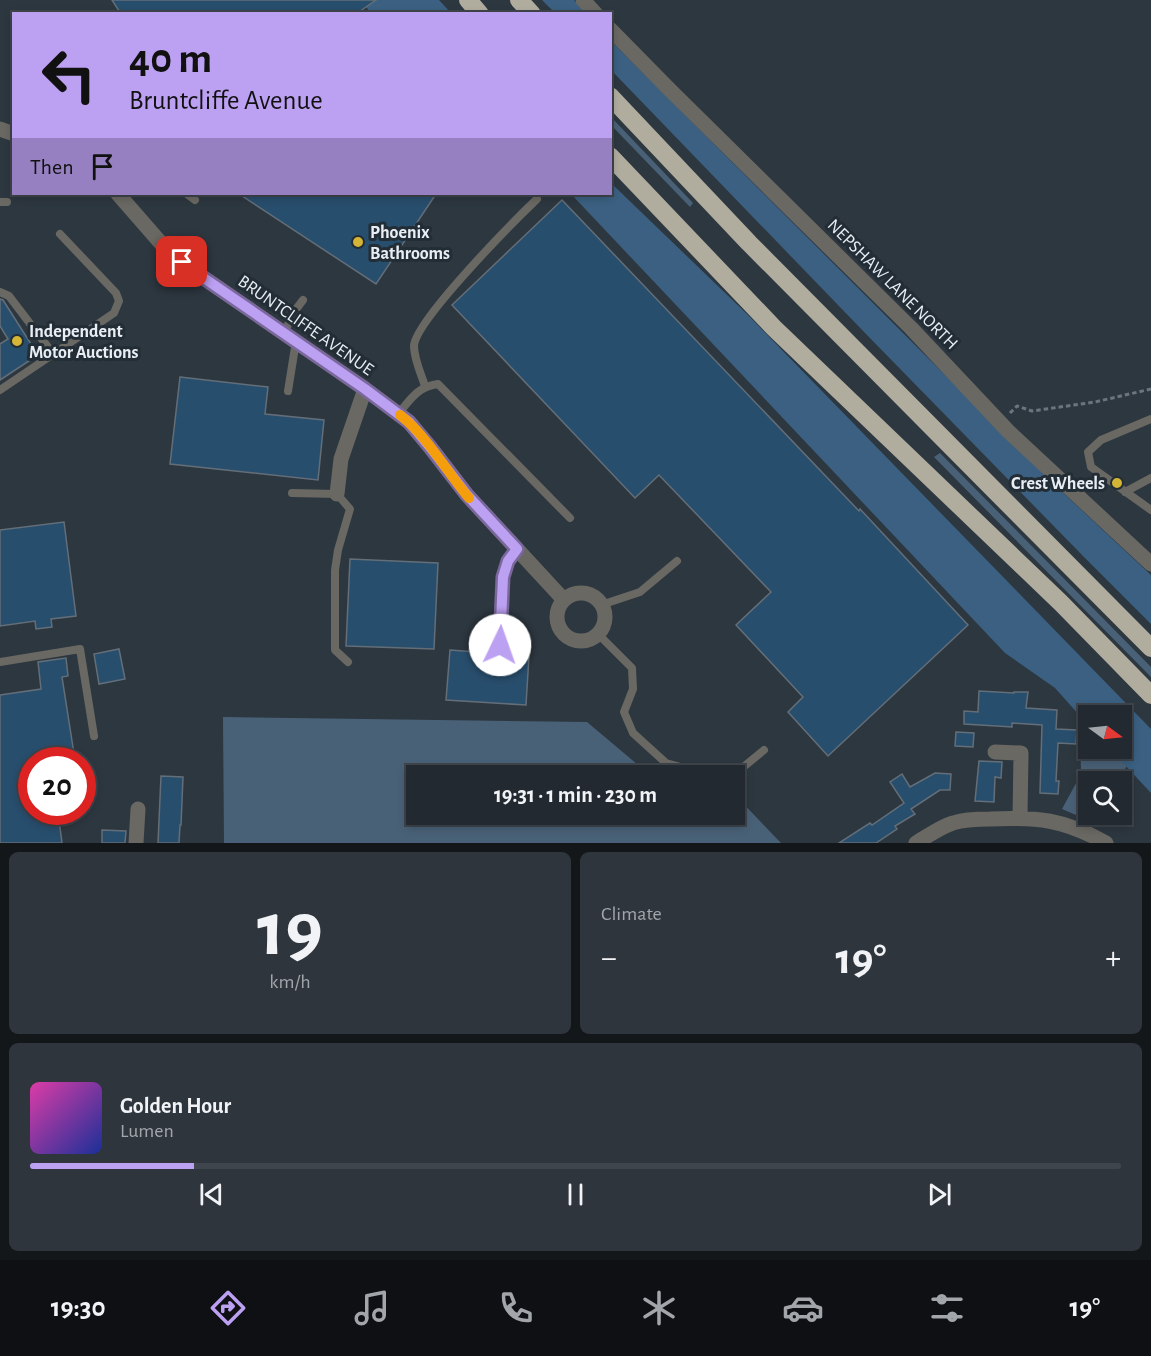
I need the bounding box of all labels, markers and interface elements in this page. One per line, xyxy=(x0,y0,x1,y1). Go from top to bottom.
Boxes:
icon: left xyxy=(30,36,108,114)
text: 40 m xyxy=(129,38,212,80)
text: Bruntcliffe Avenue xyxy=(129,87,323,114)
icon: arrive xyxy=(86,150,119,183)
text: Then xyxy=(30,156,74,178)
street label: NEPSHAW LANE NORTH xyxy=(824,216,961,353)
place label: Phoenix Bathrooms xyxy=(370,224,450,263)
marker: Phoenix Bathrooms xyxy=(351,235,365,249)
pin xyxy=(156,236,207,287)
icon: arrive xyxy=(165,245,198,278)
street label: BRUNTCLIFFE AVENUE xyxy=(234,272,377,379)
place label: Independent Motor Auctions xyxy=(29,323,139,362)
marker: Independent Motor Auctions xyxy=(10,334,24,348)
place label: Crest Wheels xyxy=(1011,475,1105,493)
marker: Crest Wheels xyxy=(1110,476,1124,490)
position arrow xyxy=(468,613,532,677)
north arrow xyxy=(1078,705,1132,759)
map controls xyxy=(1078,705,1132,825)
speed limit sign: 20 xyxy=(18,747,96,825)
button: search xyxy=(1078,771,1132,825)
text: 19:31 · 1 min · 230 m xyxy=(494,784,657,806)
text: 19 xyxy=(257,892,323,970)
text: Climate xyxy=(601,904,662,924)
text: 19° xyxy=(835,937,887,982)
text: − xyxy=(601,942,617,975)
text: + xyxy=(1105,942,1121,975)
text: km/h xyxy=(269,972,311,992)
text: Golden Hour xyxy=(120,1095,231,1117)
text: Lumen xyxy=(120,1121,174,1141)
icon: previous xyxy=(195,1178,228,1211)
icon: pause xyxy=(559,1178,592,1211)
icon: next xyxy=(923,1178,956,1211)
icon: directions xyxy=(207,1287,249,1329)
icon: music xyxy=(351,1287,393,1329)
icon: phone xyxy=(495,1287,537,1329)
icon: climate xyxy=(638,1287,680,1329)
icon: car xyxy=(782,1287,824,1329)
icon: filters xyxy=(926,1287,968,1329)
text: 19:30 xyxy=(51,1294,106,1321)
text: 19° xyxy=(1069,1294,1100,1321)

